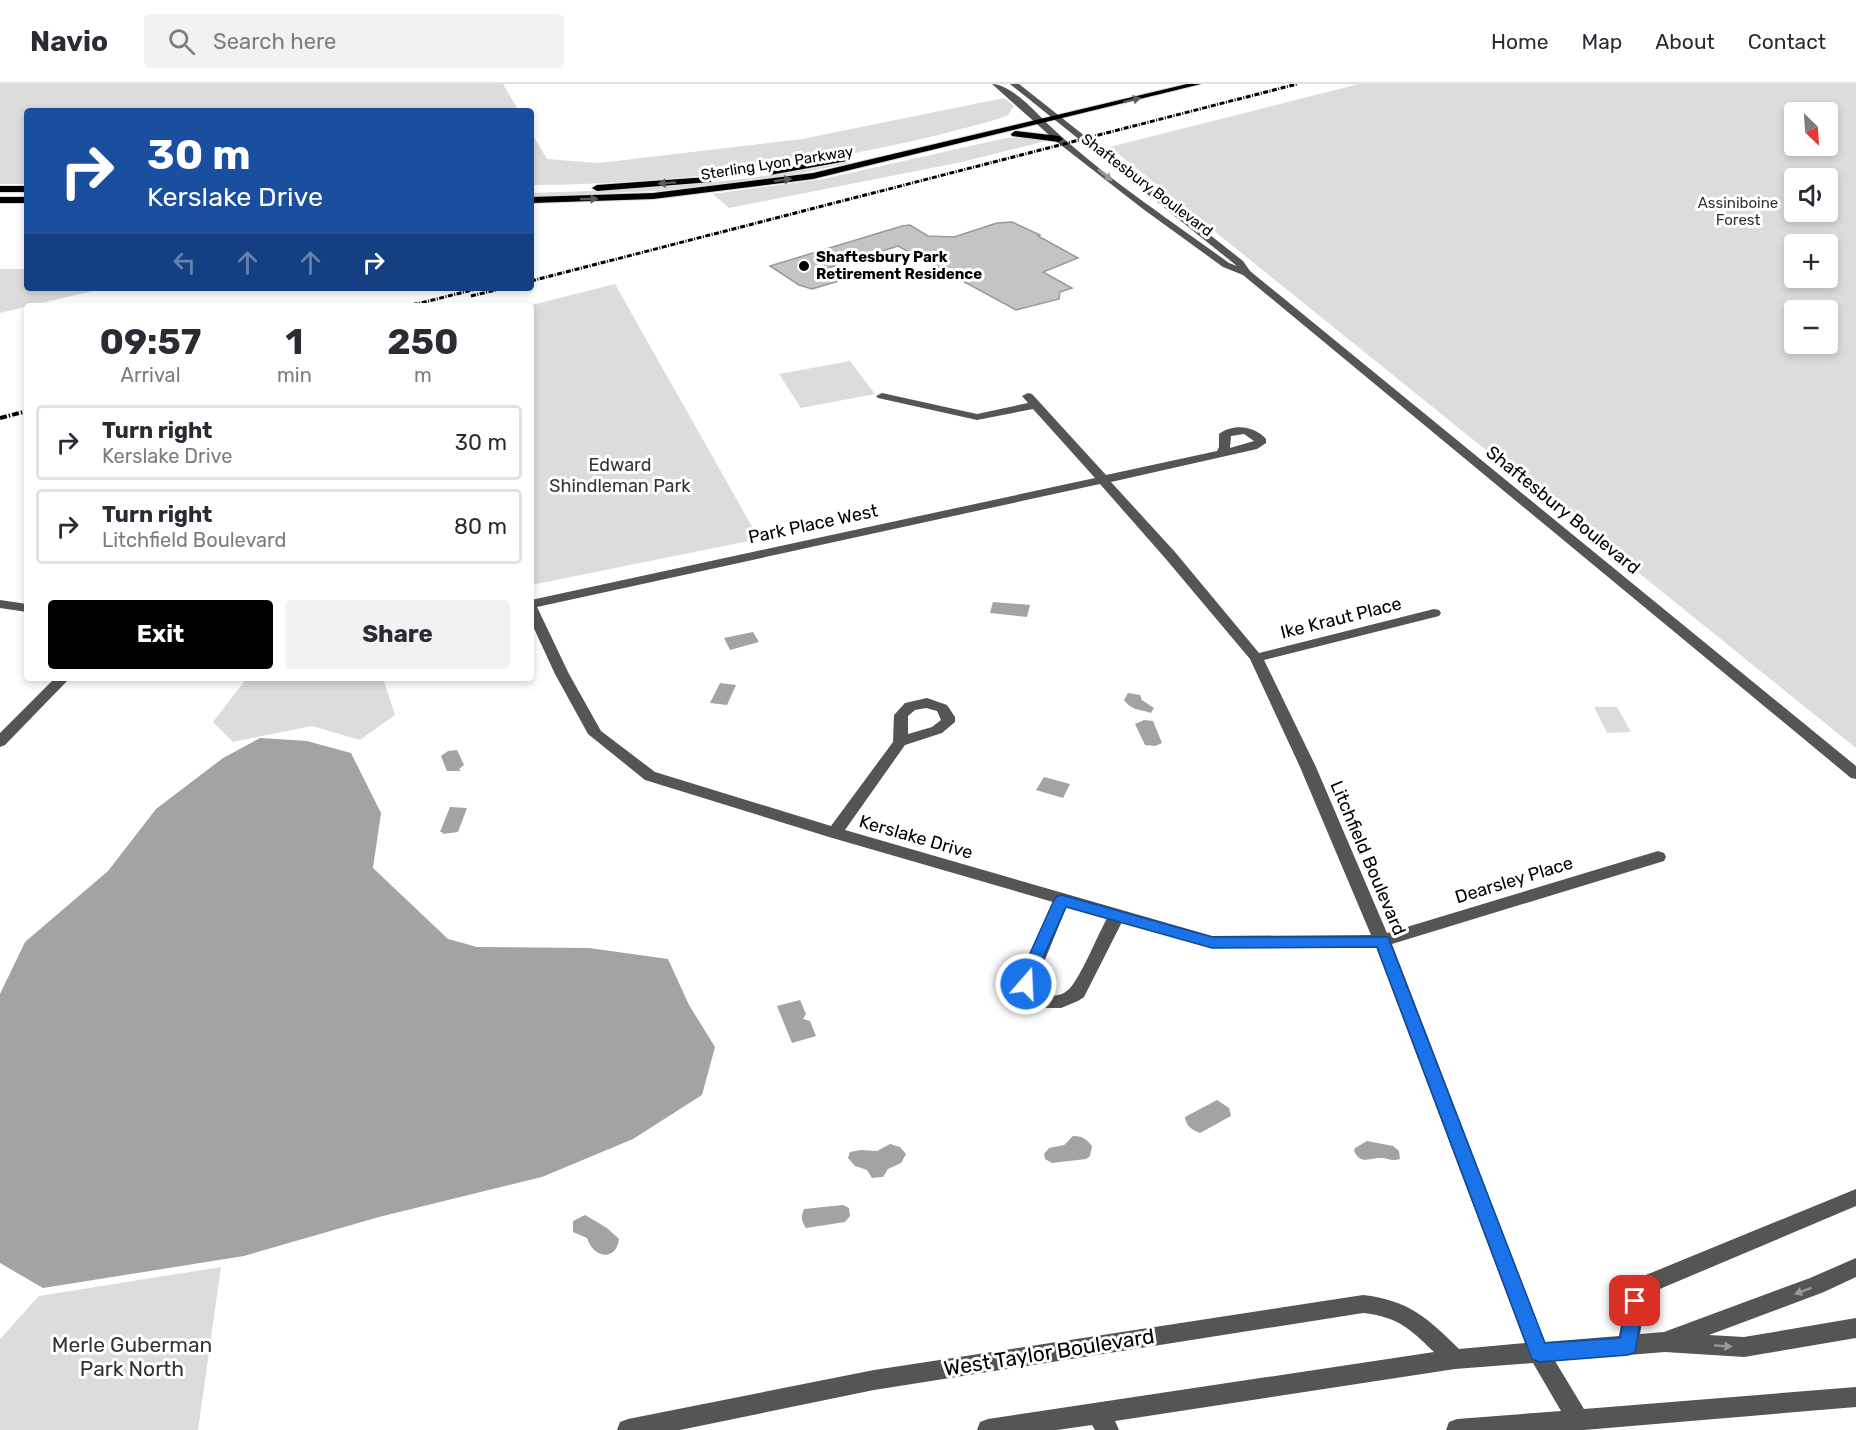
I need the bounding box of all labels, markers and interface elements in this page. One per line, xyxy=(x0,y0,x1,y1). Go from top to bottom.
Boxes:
search box xyxy=(144,14,564,68)
text: Navio xyxy=(30,25,108,58)
icon: search xyxy=(165,25,198,58)
text: Search here xyxy=(213,28,336,55)
text: Home xyxy=(1491,29,1548,54)
text: Map xyxy=(1581,29,1622,54)
text: About xyxy=(1655,29,1715,54)
text: Contact xyxy=(1748,29,1826,54)
one-way arrow xyxy=(1122,95,1141,105)
north arrow xyxy=(1784,102,1838,156)
map controls xyxy=(1784,102,1838,354)
text: 30 m xyxy=(147,130,251,180)
street label: Shaftesbury Boulevard xyxy=(1078,130,1216,240)
icon: right xyxy=(48,132,126,210)
street label: Sterling Lyon Parkway xyxy=(700,142,854,184)
one-way arrow xyxy=(1097,168,1112,180)
button: sound xyxy=(1784,168,1838,222)
one-way arrow xyxy=(774,176,793,185)
one-way arrow xyxy=(658,179,677,188)
text: Kerslake Drive xyxy=(147,181,323,213)
one-way arrow xyxy=(580,194,599,203)
park label: Assiniboine Forest xyxy=(1698,194,1778,229)
button: + xyxy=(1784,234,1838,288)
icon: left xyxy=(168,246,201,279)
icon: ahead xyxy=(231,246,264,279)
icon: ahead xyxy=(294,246,327,279)
icon: right xyxy=(357,246,390,279)
place label: Shaftesbury Park Retirement Residence xyxy=(816,248,982,283)
marker: Shaftesbury Park Retirement Residence xyxy=(797,259,811,273)
button: − xyxy=(1784,300,1838,354)
text: 09:57 xyxy=(100,320,201,363)
text: 1 xyxy=(285,320,303,363)
text: 250 xyxy=(387,320,458,363)
text: Arrival xyxy=(120,363,181,387)
text: min xyxy=(277,363,312,387)
text: m xyxy=(414,363,432,387)
text: Turn right xyxy=(102,417,212,444)
icon: right xyxy=(51,426,84,459)
text: 30 m xyxy=(455,429,507,456)
street label: Shaftesbury Boulevard xyxy=(1482,441,1644,579)
text: Kerslake Drive xyxy=(102,444,232,468)
park label: Edward Shindleman Park xyxy=(549,454,691,497)
street label: Park Place West xyxy=(746,500,880,548)
text: Turn right xyxy=(102,501,212,528)
icon: right xyxy=(51,510,84,543)
text: 80 m xyxy=(454,513,507,540)
text: Litchfield Boulevard xyxy=(102,528,286,552)
street label: Ike Kraut Place xyxy=(1278,592,1404,644)
button: Exit xyxy=(48,600,273,669)
button: Share xyxy=(285,600,510,669)
street label: Litchfield Boulevard xyxy=(1325,777,1411,939)
street label: Kerslake Drive xyxy=(857,810,975,864)
street label: Dearsley Place xyxy=(1452,852,1576,908)
position arrow xyxy=(994,952,1058,1016)
pin xyxy=(1609,1275,1660,1326)
icon: arrive xyxy=(1618,1284,1651,1317)
one-way arrow xyxy=(1793,1286,1811,1296)
street label: West Taylor Boulevard xyxy=(942,1323,1156,1381)
park label: Merle Guberman Park North xyxy=(52,1332,212,1381)
one-way arrow xyxy=(1714,1341,1733,1351)

